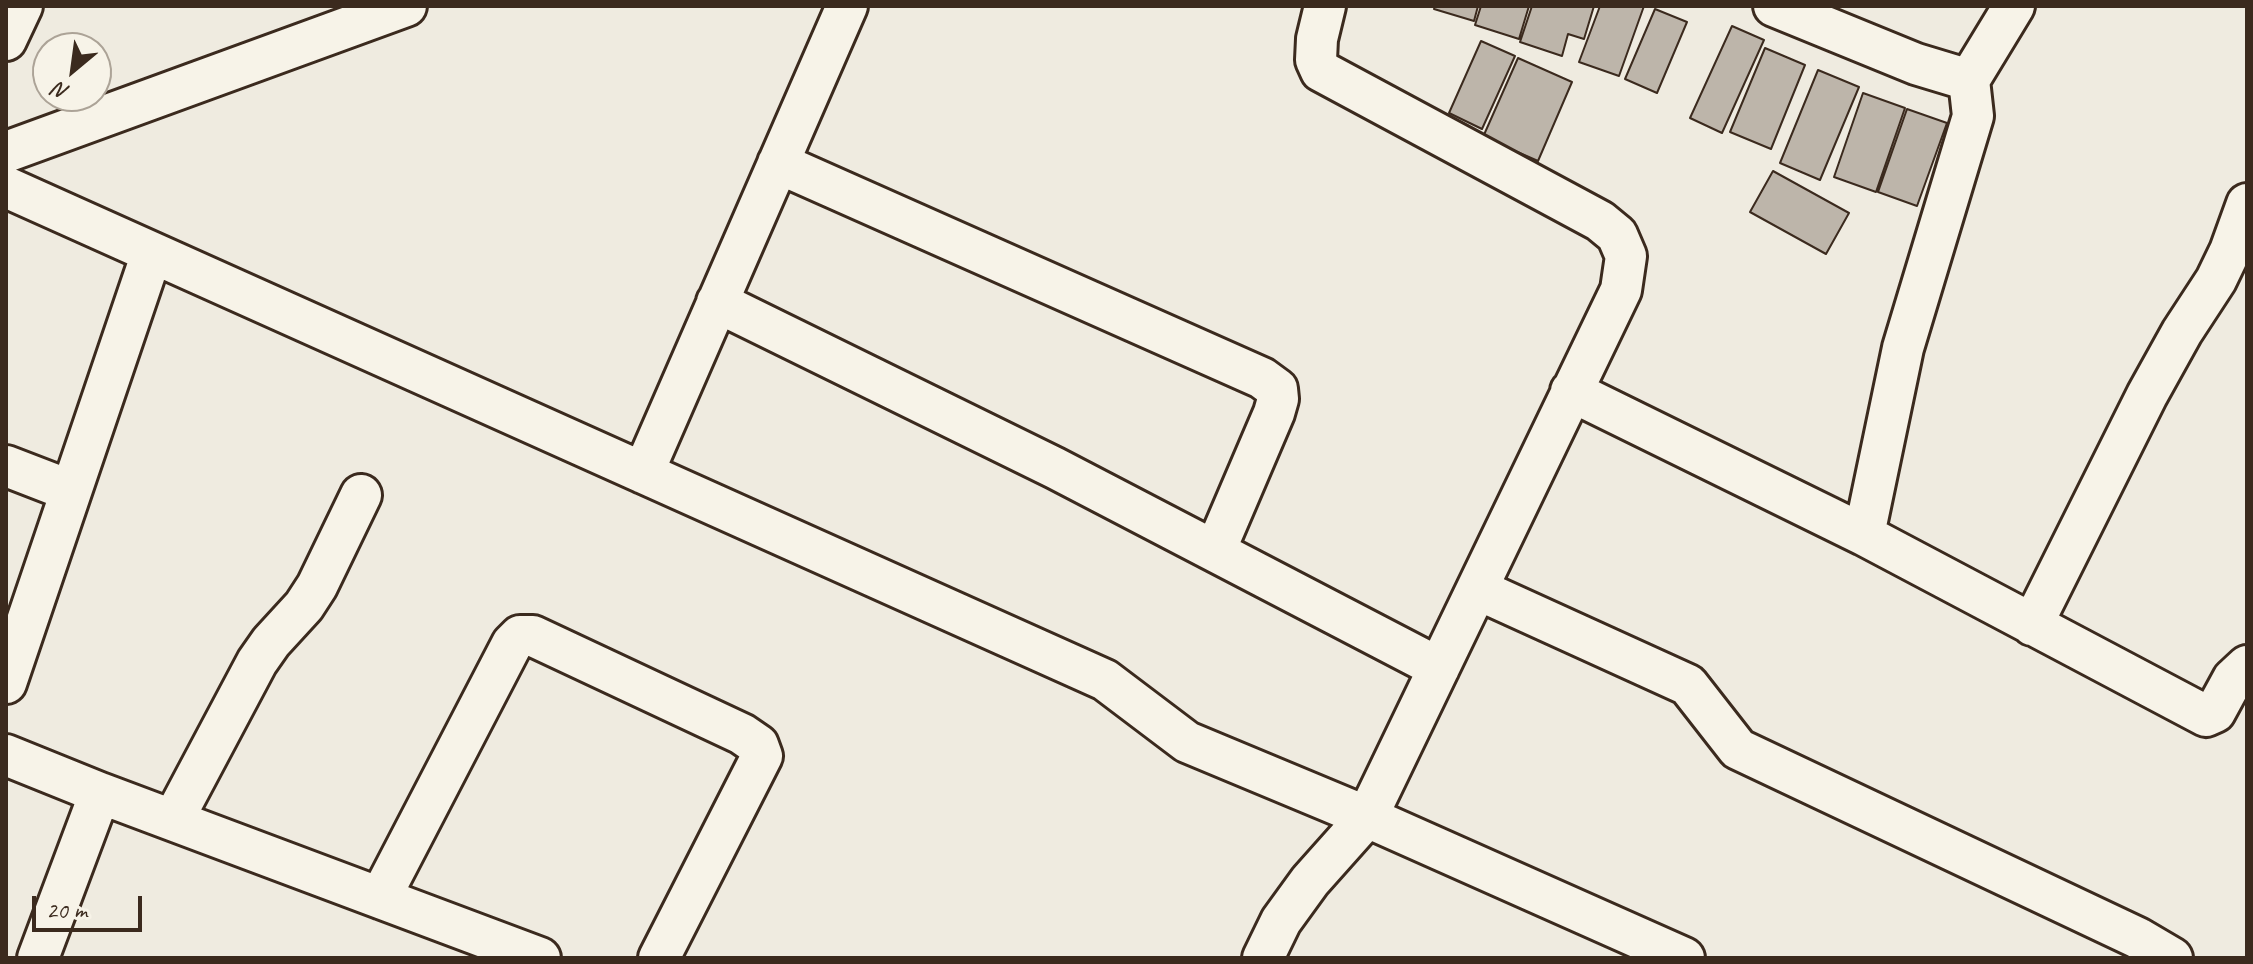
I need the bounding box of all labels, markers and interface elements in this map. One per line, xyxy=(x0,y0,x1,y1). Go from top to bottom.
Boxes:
north arrow xyxy=(32,32,112,112)
text: N xyxy=(49,76,74,107)
scale bar xyxy=(36,880,146,930)
text: 20 m xyxy=(46,895,87,925)

